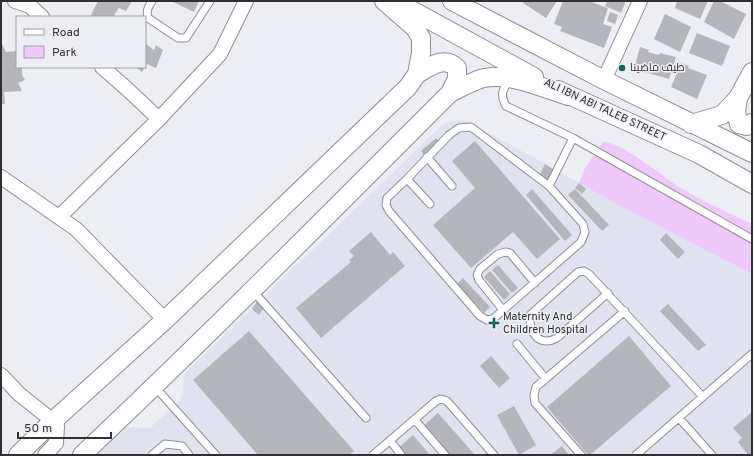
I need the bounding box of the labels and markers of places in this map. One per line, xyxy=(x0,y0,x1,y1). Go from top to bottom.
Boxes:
place label: طيف ماضينا xyxy=(630,61,685,75)
marker: طيف ماضينا xyxy=(617,63,627,73)
place label: Maternity And Children Hospital xyxy=(503,310,588,337)
marker: Maternity And Children Hospital xyxy=(488,317,500,329)

